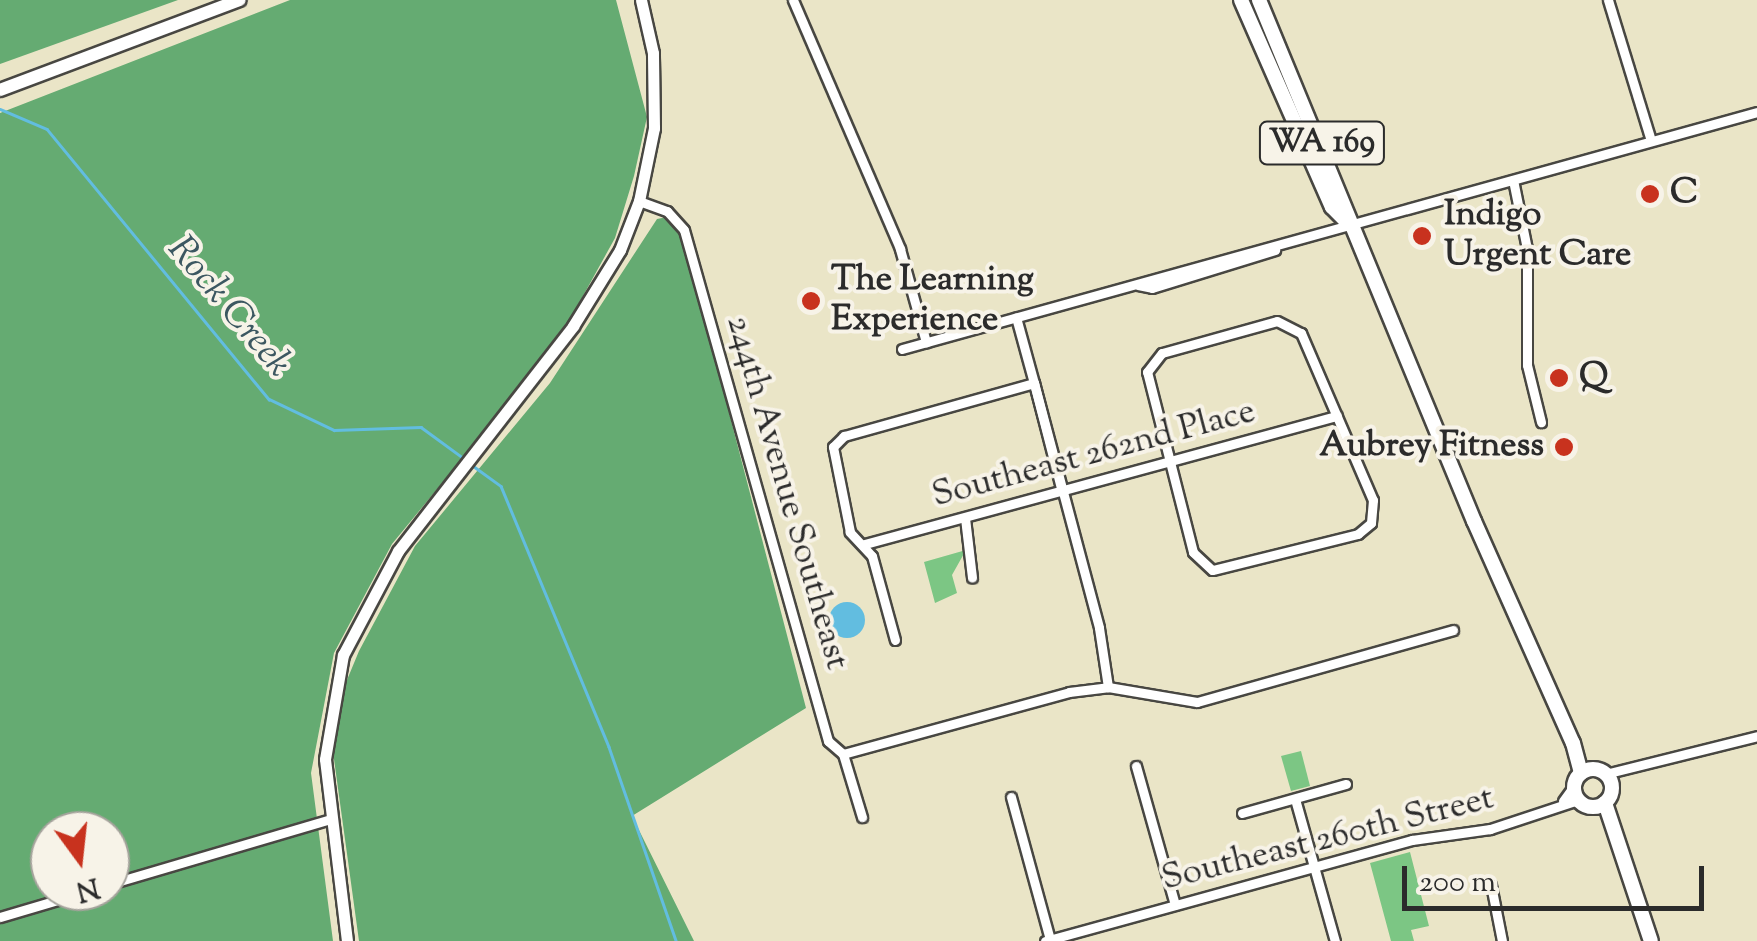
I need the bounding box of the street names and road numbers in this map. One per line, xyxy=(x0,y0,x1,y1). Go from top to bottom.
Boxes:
road number: WA 169 xyxy=(1257,116,1387,170)
street label: 244th Avenue Southeast xyxy=(715,311,857,675)
street label: Southeast 262nd Place xyxy=(928,392,1260,518)
street label: Southeast 260th Street xyxy=(1158,778,1498,902)

